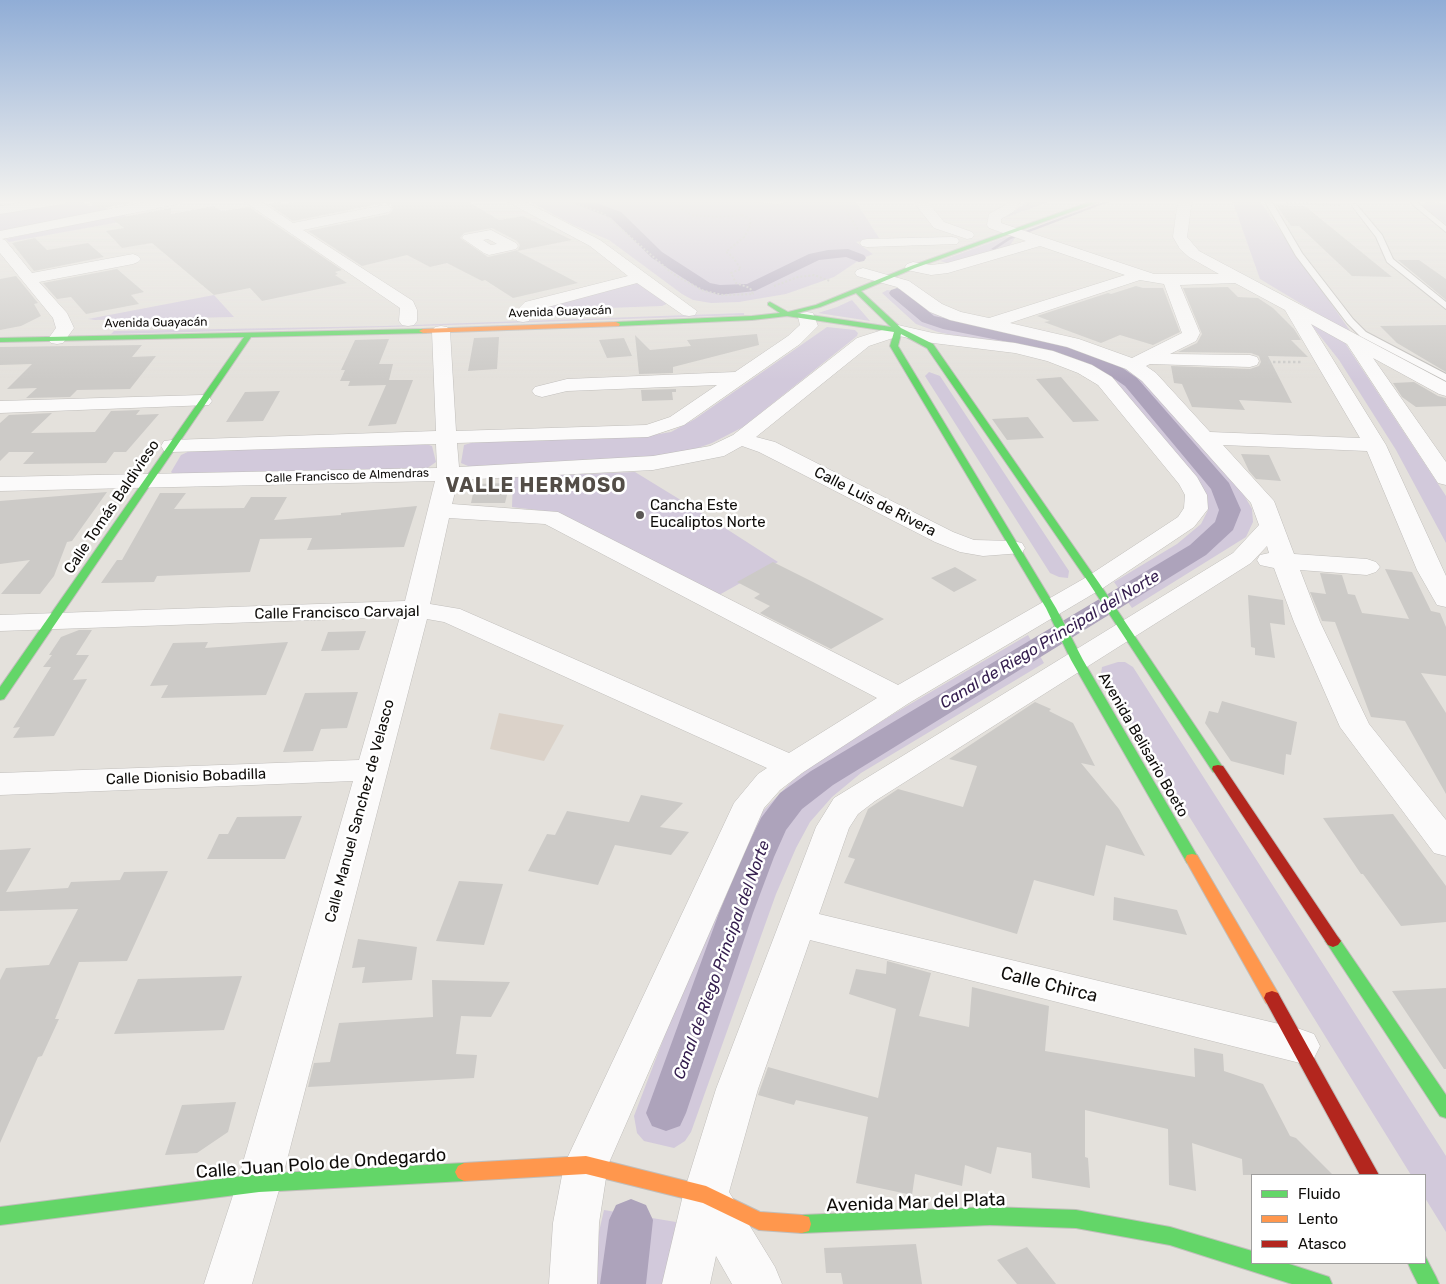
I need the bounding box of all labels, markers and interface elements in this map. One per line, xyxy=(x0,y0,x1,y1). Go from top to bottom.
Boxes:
street label: Avenida Guayacán xyxy=(508,303,612,321)
street label: Avenida Guayacán xyxy=(104,315,208,331)
street label: Calle Tomás Baldivieso xyxy=(60,437,164,577)
street label: Calle Luis de Rivera xyxy=(811,463,939,541)
street label: Calle Francisco de Almendras xyxy=(265,466,429,486)
district label: VALLE HERMOSO xyxy=(444,474,628,498)
place label: Cancha Este Eucaliptos Norte xyxy=(650,497,766,532)
marker: Cancha Este Eucaliptos Norte xyxy=(634,509,646,521)
water label: Canal de Riego Principal del Norte xyxy=(937,567,1163,713)
street label: Calle Francisco Carvajal xyxy=(254,603,420,623)
street label: Avenida Belisario Boeto xyxy=(1094,669,1192,821)
street label: Calle Manuel Sanchez de Velasco xyxy=(321,697,399,925)
street label: Calle Dionisio Bobadilla xyxy=(106,765,266,789)
water label: Canal de Riego Principal del Norte xyxy=(670,838,774,1082)
street label: Calle Chirca xyxy=(998,963,1100,1007)
street label: Calle Juan Polo de Ondegardo xyxy=(195,1144,447,1184)
legend xyxy=(1251,1174,1426,1264)
text: Fluido xyxy=(1298,1185,1341,1203)
street label: Avenida Mar del Plata xyxy=(826,1189,1006,1217)
text: Lento xyxy=(1298,1210,1338,1228)
text: Atasco xyxy=(1298,1235,1346,1253)

